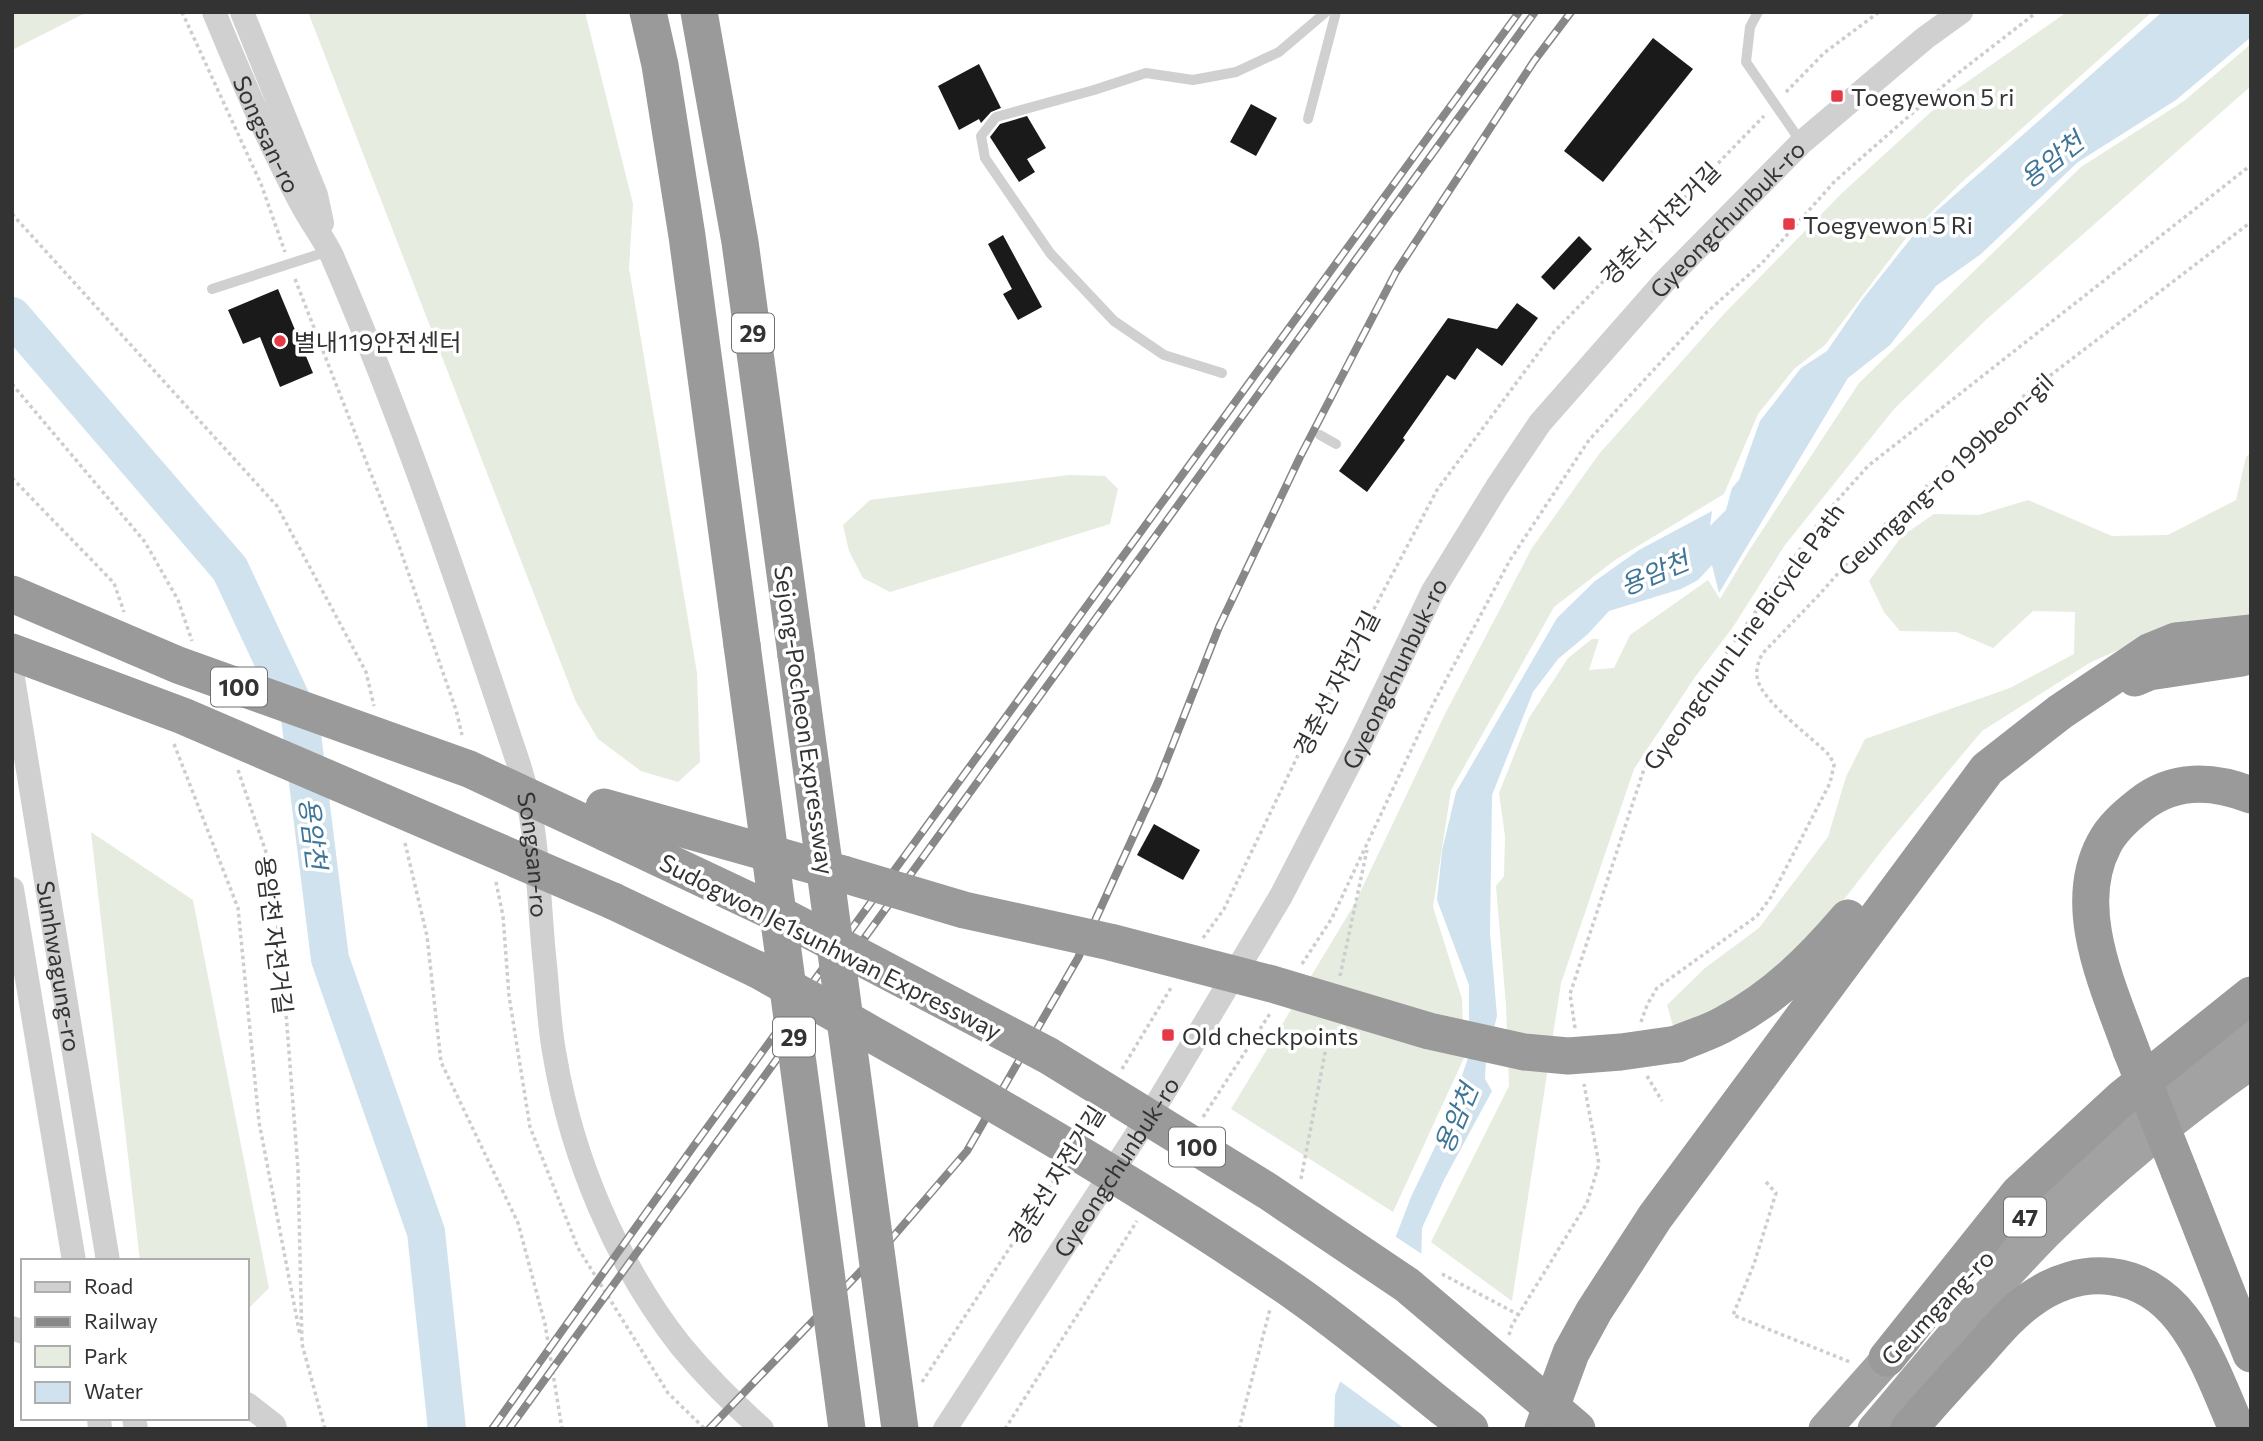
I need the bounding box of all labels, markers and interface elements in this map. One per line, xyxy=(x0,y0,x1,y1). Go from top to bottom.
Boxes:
street label: Songsan-ro xyxy=(228,71,307,197)
place label: Toegyewon 5 ri xyxy=(1851,82,2015,111)
marker: Toegyewon 5 ri xyxy=(1829,88,1845,104)
water label: 용암천 xyxy=(2013,123,2091,193)
street label: Gyeongchunbuk-ro xyxy=(1643,134,1810,303)
street label: 경춘선 자전거길 xyxy=(1594,156,1726,290)
place label: Toegyewon 5 Ri xyxy=(1803,210,1973,239)
marker: Toegyewon 5 Ri xyxy=(1781,216,1797,232)
road number: 29 xyxy=(732,314,774,352)
place label: 별내119안전센터 xyxy=(294,327,462,356)
marker: 별내119안전센터 xyxy=(272,333,288,349)
street label: Geumgang-ro 199beon-gil xyxy=(1831,366,2059,582)
street label: Gyeongchun Line Bicycle Path xyxy=(1636,497,1850,775)
water label: 용암천 xyxy=(1615,543,1696,600)
street label: Sejong-Pocheon Expressway xyxy=(769,564,841,876)
street label: Gyeongchunbuk-ro xyxy=(1335,572,1452,774)
street label: 경춘선 자전거길 xyxy=(1287,606,1385,760)
road number: 100 xyxy=(211,667,267,706)
street label: Songsan-ro xyxy=(512,789,555,918)
water label: 용암천 xyxy=(294,795,334,874)
street label: Sudogwon Je1sunhwan Expressway xyxy=(655,847,1007,1045)
street label: 용암천 자전거길 xyxy=(251,854,299,1016)
street label: Sunhwagung-ro xyxy=(32,879,88,1054)
road number: 29 xyxy=(773,1018,815,1056)
place label: Old checkpoints xyxy=(1182,1021,1359,1050)
marker: Old checkpoints xyxy=(1160,1027,1176,1043)
street label: Gyeongchunbuk-ro xyxy=(1046,1071,1184,1262)
water label: 용암천 xyxy=(1427,1076,1484,1157)
street label: 경춘선 자전거길 xyxy=(1002,1100,1110,1250)
road number: 100 xyxy=(1169,1128,1225,1166)
road number: 47 xyxy=(2004,1198,2046,1236)
street label: Geumgang-ro xyxy=(1875,1243,1999,1371)
legend xyxy=(21,1259,248,1420)
text: Road xyxy=(84,1273,133,1298)
text: Railway xyxy=(84,1308,158,1333)
text: Park xyxy=(84,1343,128,1368)
text: Water xyxy=(84,1378,143,1403)

